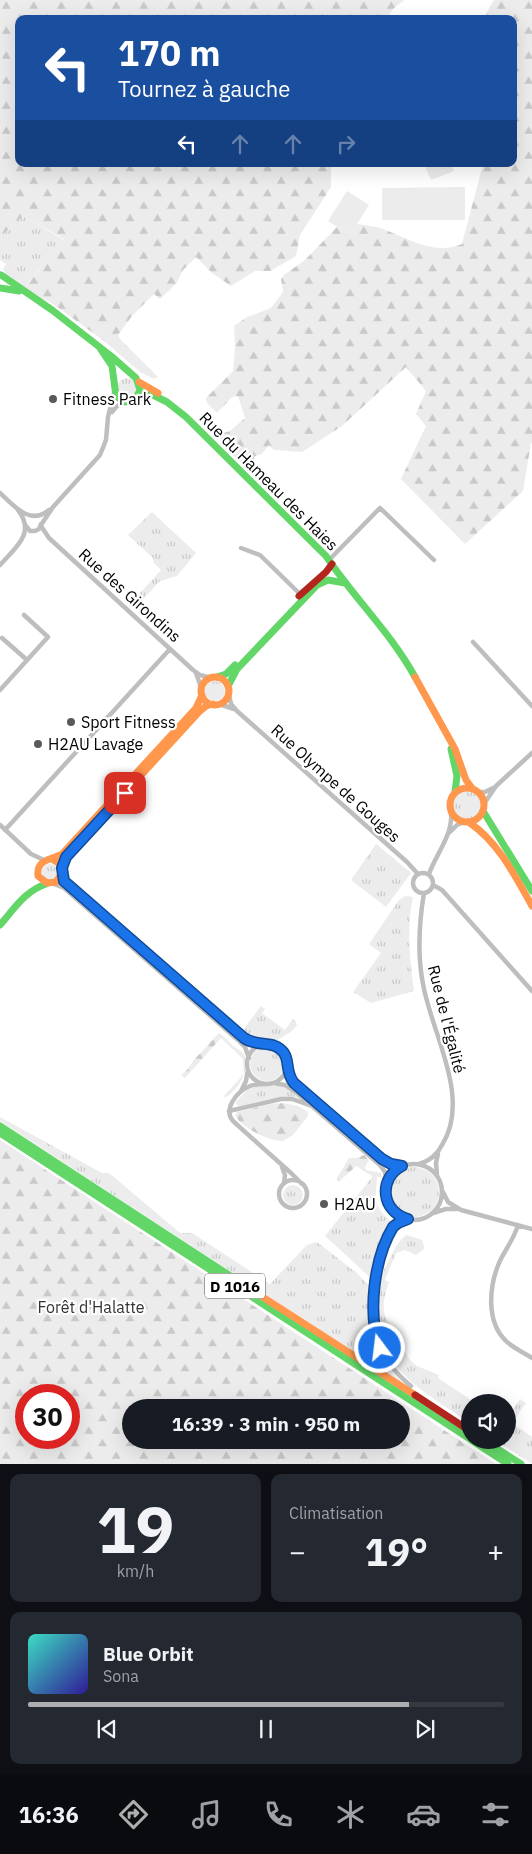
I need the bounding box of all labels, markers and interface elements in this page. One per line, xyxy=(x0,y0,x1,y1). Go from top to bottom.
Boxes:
text: 170 m xyxy=(118,30,221,76)
icon: left xyxy=(35,35,100,100)
text: Tournez à gauche xyxy=(118,74,290,103)
icon: left xyxy=(173,130,201,158)
icon: ahead xyxy=(226,130,254,158)
icon: ahead xyxy=(279,130,307,158)
icon: right xyxy=(332,130,360,158)
place label: Fitness Park xyxy=(63,389,152,409)
marker: Fitness Park xyxy=(47,393,59,405)
street label: Rue du Hameau des Haies xyxy=(195,407,343,555)
street label: Rue des Girondins xyxy=(75,544,185,646)
place label: Sport Fitness xyxy=(81,712,176,732)
marker: Sport Fitness xyxy=(65,716,77,728)
street label: Rue Olympe de Gouges xyxy=(267,720,405,846)
place label: H2AU Lavage xyxy=(48,734,144,754)
marker: H2AU Lavage xyxy=(32,738,44,750)
pin xyxy=(104,772,146,814)
icon: arrive xyxy=(111,779,139,807)
street label: Rue de l'Égalité xyxy=(424,963,471,1075)
place label: H2AU xyxy=(334,1194,376,1214)
marker: H2AU xyxy=(318,1198,330,1210)
road number: D 1016 xyxy=(205,1274,265,1298)
park label: Forêt d'Halatte xyxy=(37,1297,145,1317)
position arrow xyxy=(353,1321,405,1373)
speed limit sign: 30 xyxy=(15,1384,80,1449)
map controls xyxy=(461,1394,516,1449)
button: sound xyxy=(461,1394,516,1449)
text: 16:39 · 3 min · 950 m xyxy=(172,1412,360,1436)
text: 19 xyxy=(96,1486,175,1571)
text: Climatisation xyxy=(289,1503,383,1523)
text: 19° xyxy=(365,1527,428,1576)
text: − xyxy=(289,1533,306,1570)
text: + xyxy=(487,1533,504,1570)
text: km/h xyxy=(117,1561,154,1581)
text: Blue Orbit xyxy=(103,1642,193,1666)
text: Sona xyxy=(103,1666,139,1686)
icon: previous xyxy=(93,1715,121,1743)
icon: pause xyxy=(252,1715,280,1743)
icon: next xyxy=(411,1715,439,1743)
icon: directions xyxy=(116,1797,151,1832)
icon: music xyxy=(189,1797,224,1832)
icon: phone xyxy=(261,1797,296,1832)
icon: climate xyxy=(333,1797,368,1832)
icon: car xyxy=(406,1797,441,1832)
icon: filters xyxy=(478,1797,513,1832)
text: 16:36 xyxy=(19,1800,79,1829)

